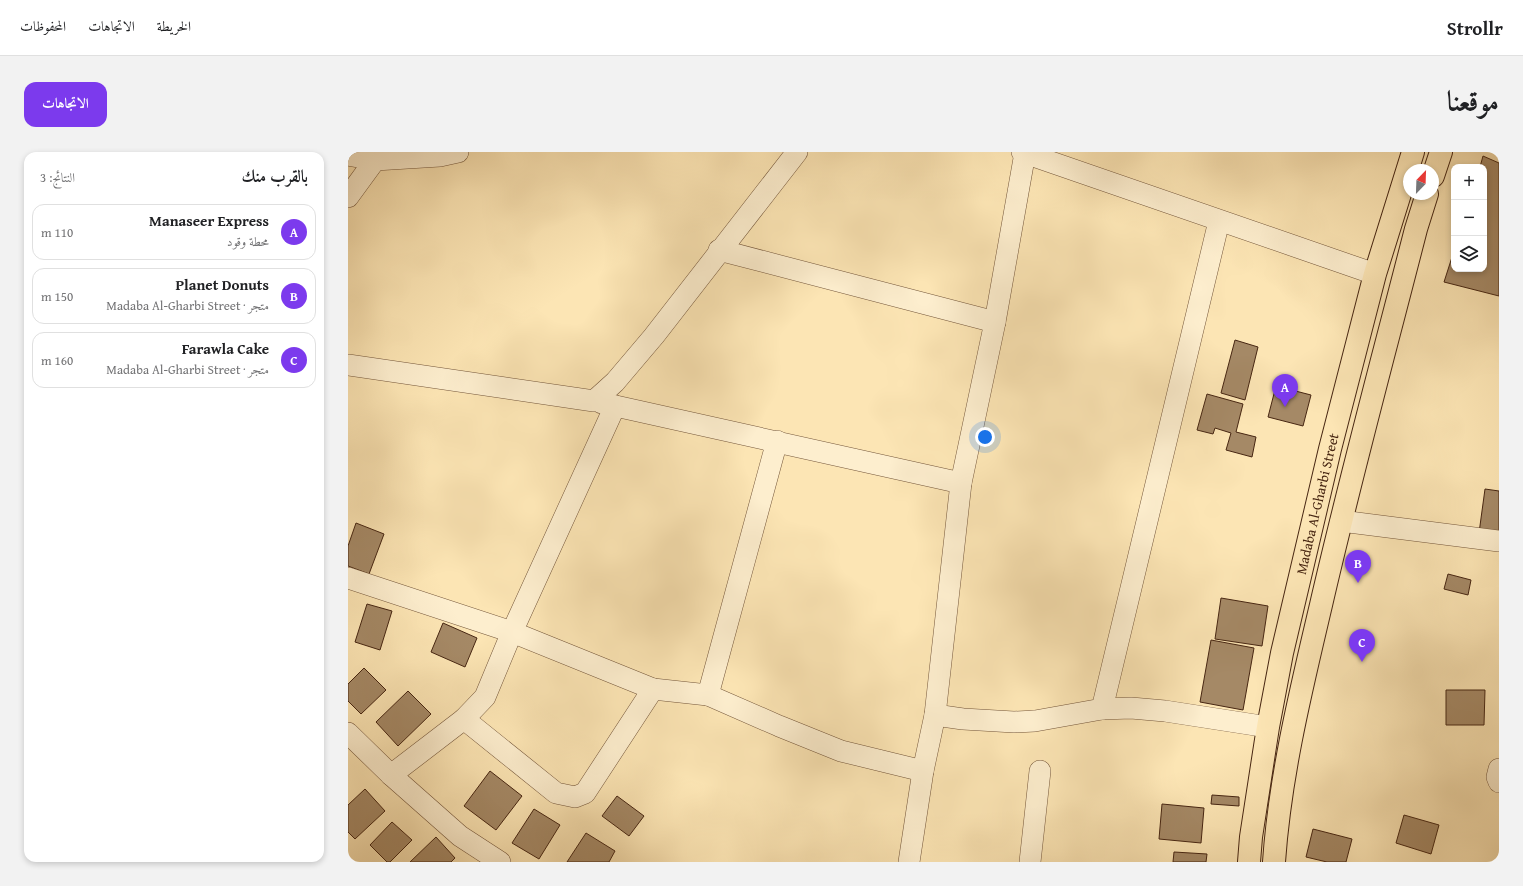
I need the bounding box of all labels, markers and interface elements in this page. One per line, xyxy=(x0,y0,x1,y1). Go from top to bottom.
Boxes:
text: Strollr xyxy=(1447,14,1503,42)
text: المحفوظات xyxy=(20,16,66,36)
text: الاتجاهات xyxy=(88,16,135,36)
text: الخريطة xyxy=(157,16,191,36)
text: موقعنا xyxy=(1447,80,1499,121)
button: الاتجاهات xyxy=(24,82,107,127)
text: بالقرب منك xyxy=(241,163,308,188)
north arrow xyxy=(1403,164,1439,200)
map controls xyxy=(1451,164,1487,272)
button: + xyxy=(1451,164,1487,200)
text: النتائج: 3 xyxy=(40,168,75,187)
button: − xyxy=(1451,200,1487,236)
text: Manaseer Express xyxy=(149,210,269,231)
text: 110 m xyxy=(41,223,73,242)
text: A xyxy=(290,223,298,242)
text: محطة وقود xyxy=(227,232,269,251)
button: layers xyxy=(1451,236,1487,272)
text: Planet Donuts xyxy=(175,274,269,295)
text: 150 m xyxy=(41,287,73,306)
text: B xyxy=(290,287,298,306)
text: متجر · Madaba Al-Gharbi Street xyxy=(106,296,269,315)
text: Farawla Cake xyxy=(182,338,269,359)
text: 160 m xyxy=(41,351,73,370)
text: C xyxy=(290,351,298,370)
text: متجر · Madaba Al-Gharbi Street xyxy=(106,360,269,379)
pin: A xyxy=(1272,374,1298,407)
your location xyxy=(975,427,995,447)
street label: Madaba Al-Gharbi Street xyxy=(1291,431,1344,577)
pin: B xyxy=(1345,550,1371,583)
pin: C xyxy=(1349,629,1375,662)

